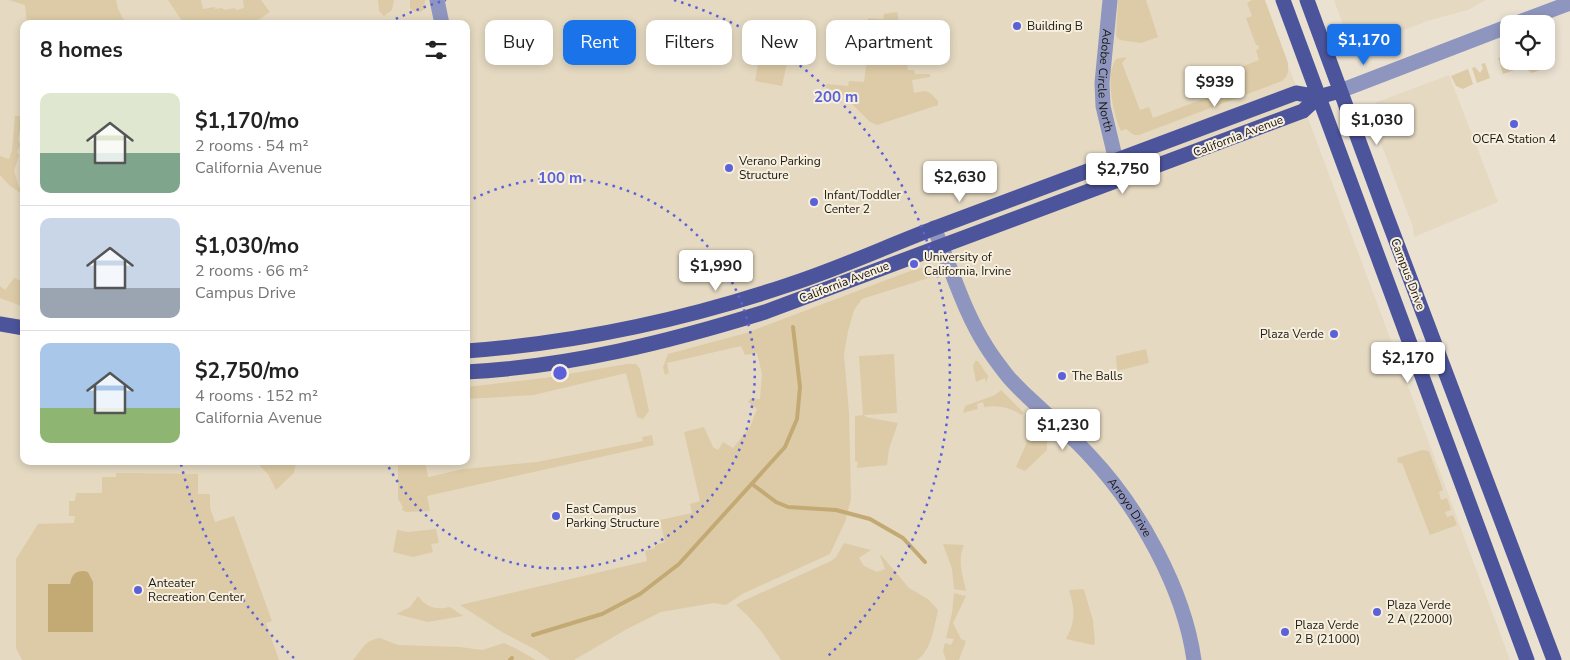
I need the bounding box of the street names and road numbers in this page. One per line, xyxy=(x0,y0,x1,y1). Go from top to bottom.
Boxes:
street label: Adobe Circle North xyxy=(1094,28,1117,134)
street label: California Avenue xyxy=(1191,111,1285,161)
street label: Campus Drive xyxy=(1387,236,1429,312)
street label: California Avenue xyxy=(797,257,891,307)
street label: Arroyo Drive xyxy=(1104,474,1155,540)

